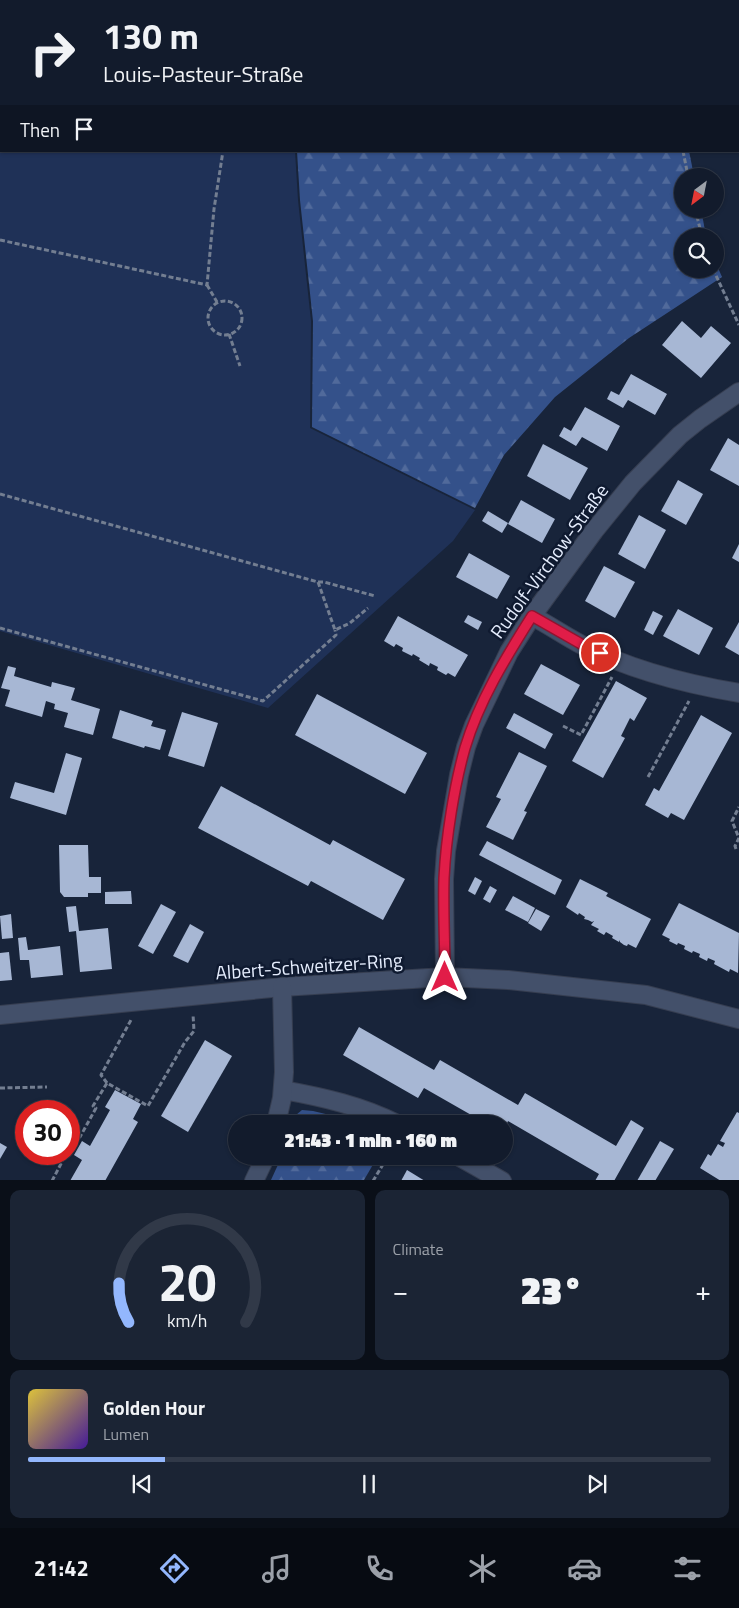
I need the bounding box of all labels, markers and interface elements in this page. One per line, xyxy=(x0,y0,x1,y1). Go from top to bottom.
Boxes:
text: 130 m xyxy=(103,9,199,63)
icon: right xyxy=(20,20,85,85)
text: Louis-Pasteur-Straße xyxy=(103,57,303,91)
text: Then xyxy=(20,115,60,144)
icon: arrive xyxy=(70,115,98,143)
north arrow xyxy=(674,168,724,218)
map controls xyxy=(674,168,724,278)
button: search xyxy=(674,228,724,278)
street label: Rudolf-Virchow-Straße xyxy=(482,477,615,644)
pin xyxy=(579,632,621,674)
icon: arrive xyxy=(586,639,614,667)
street label: Albert-Schweitzer-Ring xyxy=(214,944,404,987)
position arrow xyxy=(418,950,470,1002)
speed limit sign: 30 xyxy=(15,1100,80,1165)
text: 21:43 · 1 min · 160 m xyxy=(284,1125,457,1154)
text: Climate xyxy=(393,1237,444,1261)
text: 20 xyxy=(158,1242,216,1321)
text: 23° xyxy=(520,1261,583,1319)
text: − xyxy=(393,1269,408,1312)
text: + xyxy=(695,1269,711,1312)
text: km/h xyxy=(167,1307,207,1334)
text: Golden Hour xyxy=(103,1393,205,1422)
text: Lumen xyxy=(103,1422,149,1446)
icon: previous xyxy=(128,1470,156,1498)
icon: pause xyxy=(355,1470,383,1498)
icon: next xyxy=(583,1470,611,1498)
text: 21:42 xyxy=(34,1551,89,1585)
icon: directions xyxy=(157,1551,192,1586)
icon: music xyxy=(259,1551,294,1586)
icon: phone xyxy=(362,1551,397,1586)
icon: climate xyxy=(465,1551,500,1586)
icon: car xyxy=(567,1551,602,1586)
icon: filters xyxy=(670,1551,705,1586)

